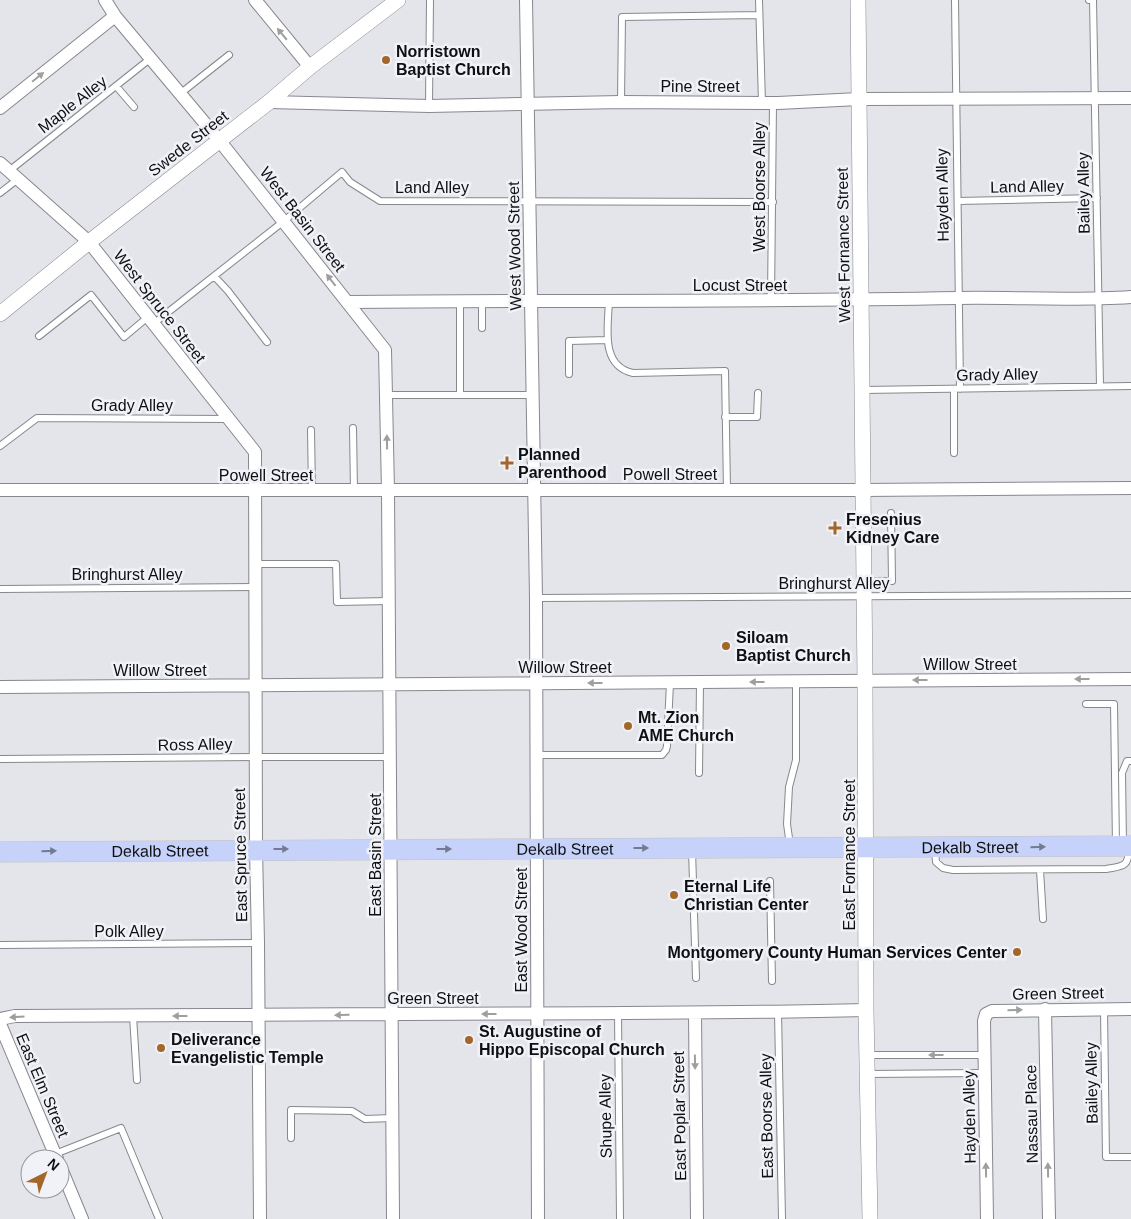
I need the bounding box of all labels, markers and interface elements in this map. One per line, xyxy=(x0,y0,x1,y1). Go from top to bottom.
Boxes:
one-way arrow xyxy=(277,27,288,40)
place label: Norristown Baptist Church xyxy=(396,43,511,78)
marker: Norristown Baptist Church xyxy=(380,54,392,66)
one-way arrow xyxy=(31,72,44,83)
street label: Maple Alley xyxy=(35,73,110,136)
street label: Pine Street xyxy=(660,78,740,95)
street label: Swede Street xyxy=(145,107,232,180)
street label: West Boorse Alley xyxy=(751,122,768,252)
street label: Hayden Alley xyxy=(933,148,952,242)
street label: Bailey Alley xyxy=(1074,152,1093,234)
street label: West Basin Street xyxy=(257,164,349,275)
street label: West Fornance Street xyxy=(834,167,853,323)
street label: Land Alley xyxy=(990,177,1064,196)
street label: Land Alley xyxy=(395,179,469,196)
street label: West Wood Street xyxy=(505,181,524,311)
street label: West Spruce Street xyxy=(110,247,209,367)
one-way arrow xyxy=(326,274,337,287)
street label: Locust Street xyxy=(693,277,788,294)
street label: Grady Alley xyxy=(956,365,1038,384)
street label: Grady Alley xyxy=(91,397,173,414)
one-way arrow xyxy=(383,434,391,450)
place label: Planned Parenthood xyxy=(518,446,607,481)
marker: Planned Parenthood xyxy=(500,456,514,470)
street label: Powell Street xyxy=(623,466,718,483)
street label: Powell Street xyxy=(219,467,314,484)
place label: Fresenius Kidney Care xyxy=(846,511,939,546)
marker: Fresenius Kidney Care xyxy=(828,521,842,535)
street label: Bringhurst Alley xyxy=(71,566,183,583)
street label: Bringhurst Alley xyxy=(778,575,890,592)
place label: Siloam Baptist Church xyxy=(736,629,851,664)
marker: Siloam Baptist Church xyxy=(720,640,732,652)
street label: Willow Street xyxy=(923,656,1017,673)
street label: Willow Street xyxy=(518,659,612,676)
street label: Willow Street xyxy=(113,662,207,679)
one-way arrow xyxy=(1074,675,1090,683)
one-way arrow xyxy=(912,676,928,684)
one-way arrow xyxy=(749,678,765,686)
one-way arrow xyxy=(587,679,603,687)
place label: Mt. Zion AME Church xyxy=(638,709,734,744)
marker: Mt. Zion AME Church xyxy=(622,720,634,732)
street label: Ross Alley xyxy=(158,735,233,754)
street label: East Fornance Street xyxy=(841,779,858,931)
street label: East Spruce Street xyxy=(231,787,250,922)
street label: East Basin Street xyxy=(367,793,384,917)
street label: Dekalb Street xyxy=(921,839,1019,856)
street label: Dekalb Street xyxy=(516,840,614,858)
street label: Dekalb Street xyxy=(111,842,209,860)
one-way arrow xyxy=(1030,843,1046,851)
one-way arrow xyxy=(633,844,649,852)
one-way arrow xyxy=(273,845,289,853)
one-way arrow xyxy=(436,845,452,853)
one-way arrow xyxy=(41,847,57,855)
street label: East Wood Street xyxy=(513,867,530,993)
place label: Eternal Life Christian Center xyxy=(684,878,808,913)
marker: Eternal Life Christian Center xyxy=(668,889,680,901)
street label: Polk Alley xyxy=(94,923,164,940)
place label: Montgomery County Human Services Center xyxy=(667,944,1007,961)
marker: Montgomery County Human Services Center xyxy=(1011,946,1023,958)
street label: Green Street xyxy=(1012,984,1105,1003)
street label: Green Street xyxy=(387,990,479,1007)
one-way arrow xyxy=(1007,1006,1023,1014)
one-way arrow xyxy=(480,1010,496,1018)
one-way arrow xyxy=(334,1011,350,1019)
one-way arrow xyxy=(172,1012,188,1020)
one-way arrow xyxy=(9,1013,25,1021)
place label: St. Augustine of Hippo Episcopal Church xyxy=(479,1023,665,1058)
street label: East Elm Street xyxy=(13,1031,72,1140)
place label: Deliverance Evangelistic Temple xyxy=(171,1031,324,1066)
marker: St. Augustine of Hippo Episcopal Church xyxy=(463,1034,475,1046)
marker: Deliverance Evangelistic Temple xyxy=(155,1042,167,1054)
street label: Bailey Alley xyxy=(1082,1042,1101,1124)
street label: East Poplar Street xyxy=(670,1050,689,1181)
one-way arrow xyxy=(927,1051,943,1059)
street label: East Boorse Alley xyxy=(757,1053,776,1179)
one-way arrow xyxy=(691,1054,699,1070)
street label: Nassau Place xyxy=(1022,1064,1041,1163)
street label: Hayden Alley xyxy=(960,1070,979,1164)
street label: Shupe Alley xyxy=(596,1074,615,1158)
north arrow xyxy=(20,1149,70,1199)
text: N xyxy=(45,1155,63,1174)
one-way arrow xyxy=(982,1162,990,1178)
one-way arrow xyxy=(1044,1162,1052,1178)

